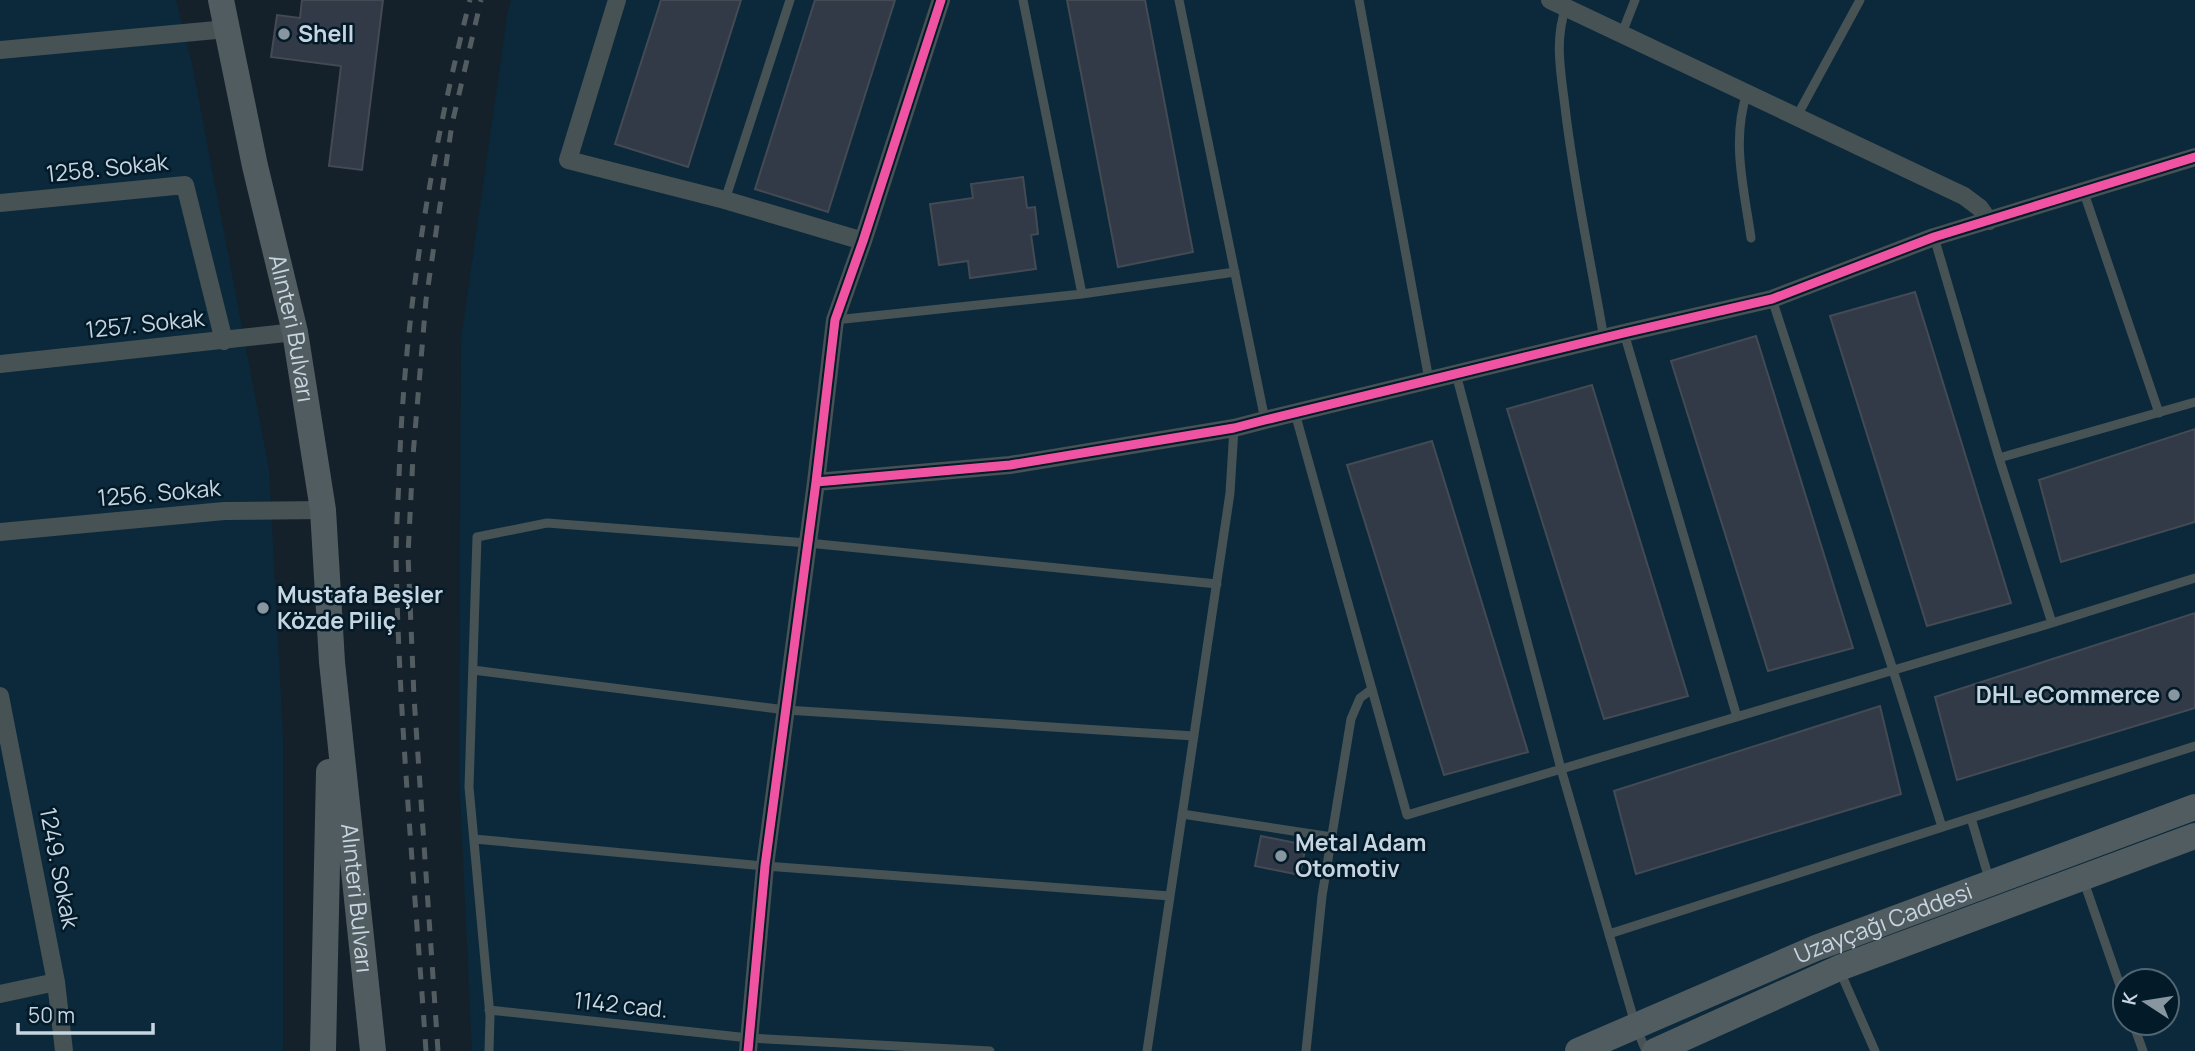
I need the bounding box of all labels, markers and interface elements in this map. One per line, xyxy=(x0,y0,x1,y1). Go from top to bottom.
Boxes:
place label: Shell xyxy=(298,17,354,49)
marker: Shell xyxy=(276,26,292,42)
street label: 1258. Sokak xyxy=(44,145,170,189)
street label: Alınteri Bulvarı xyxy=(262,251,323,404)
street label: 1257. Sokak xyxy=(84,301,206,345)
street label: 1256. Sokak xyxy=(96,471,222,513)
place label: Mustafa Beşler Közde Piliç xyxy=(277,578,443,636)
marker: Mustafa Beşler Közde Piliç xyxy=(255,600,271,616)
place label: DHL eCommerce xyxy=(1976,678,2160,710)
marker: DHL eCommerce xyxy=(2166,687,2182,703)
street label: 1249. Sokak xyxy=(33,805,87,932)
street label: Alınteri Bulvarı xyxy=(334,822,382,974)
place label: Metal Adam Otomotiv xyxy=(1295,826,1426,884)
marker: Metal Adam Otomotiv xyxy=(1273,848,1289,864)
street label: Uzayçağı Caddesi xyxy=(1789,874,1976,971)
north arrow xyxy=(2111,967,2181,1037)
street label: 1142 cad. xyxy=(573,983,670,1025)
text: K xyxy=(2115,989,2144,1007)
scale bar xyxy=(18,992,152,1036)
text: 50 m xyxy=(28,1001,75,1029)

